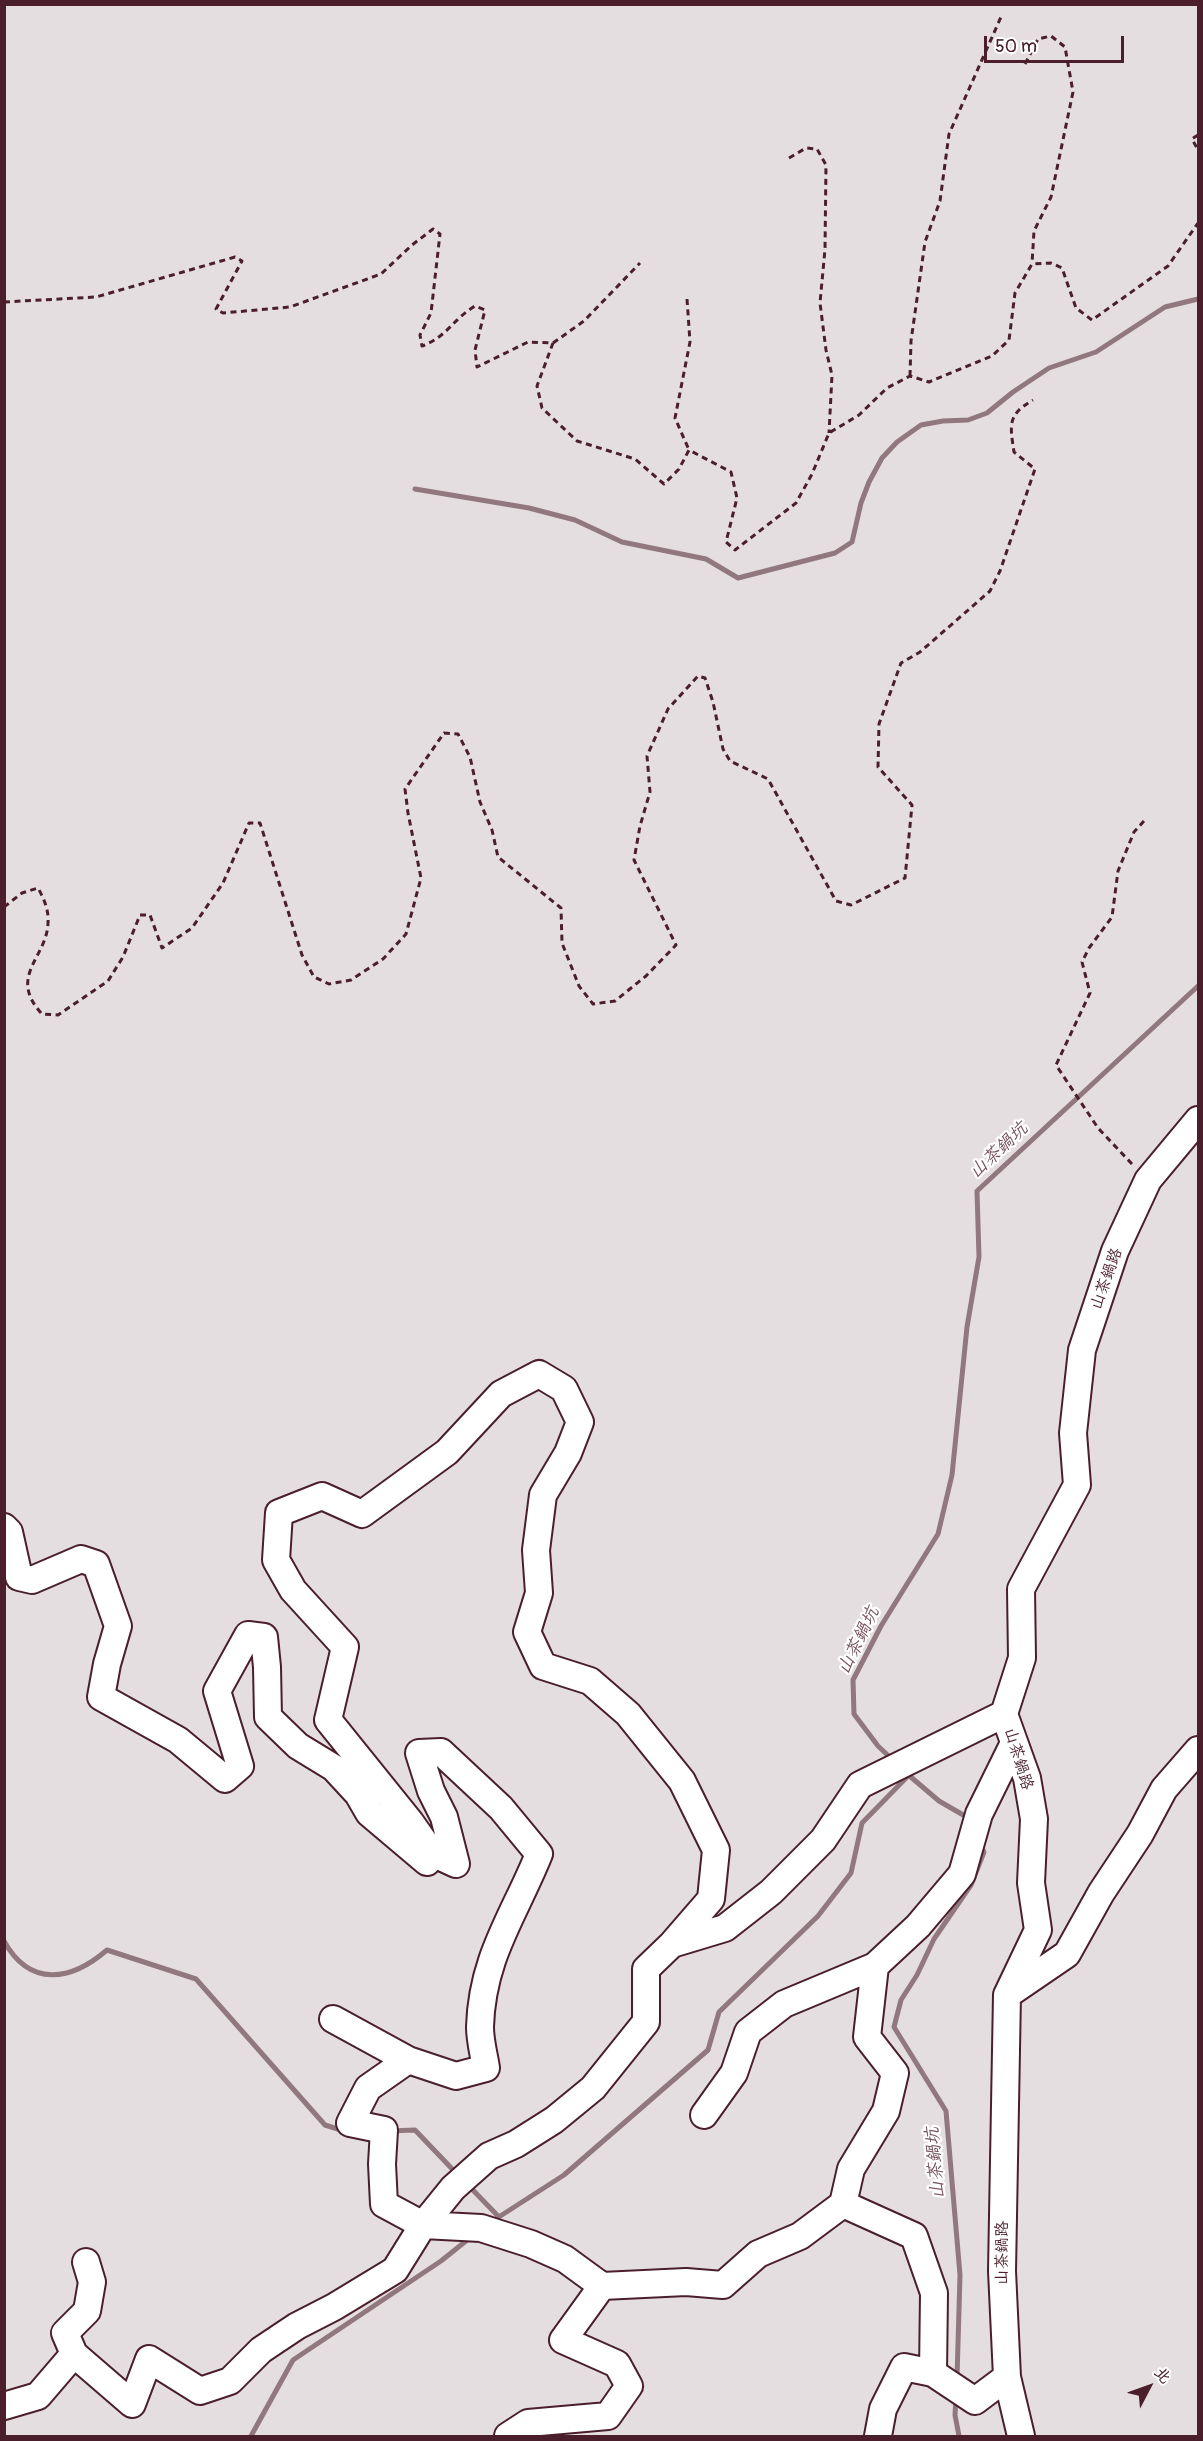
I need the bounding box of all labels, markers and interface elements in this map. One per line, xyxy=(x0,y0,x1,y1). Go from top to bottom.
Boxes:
scale bar xyxy=(987,24,1126,62)
text: 50 m xyxy=(995,35,1037,58)
water label: 山茶鍋坑 xyxy=(965,1119,1033,1183)
street label: 山茶鍋路 xyxy=(1087,1246,1127,1312)
water label: 山茶鍋坑 xyxy=(834,1604,884,1678)
street label: 山茶鍋路 xyxy=(999,1726,1037,1792)
water label: 山茶鍋坑 xyxy=(922,2126,950,2200)
street label: 山茶鍋路 xyxy=(993,2221,1013,2285)
north arrow xyxy=(1119,2357,1179,2417)
text: 北 xyxy=(1150,2363,1175,2388)

